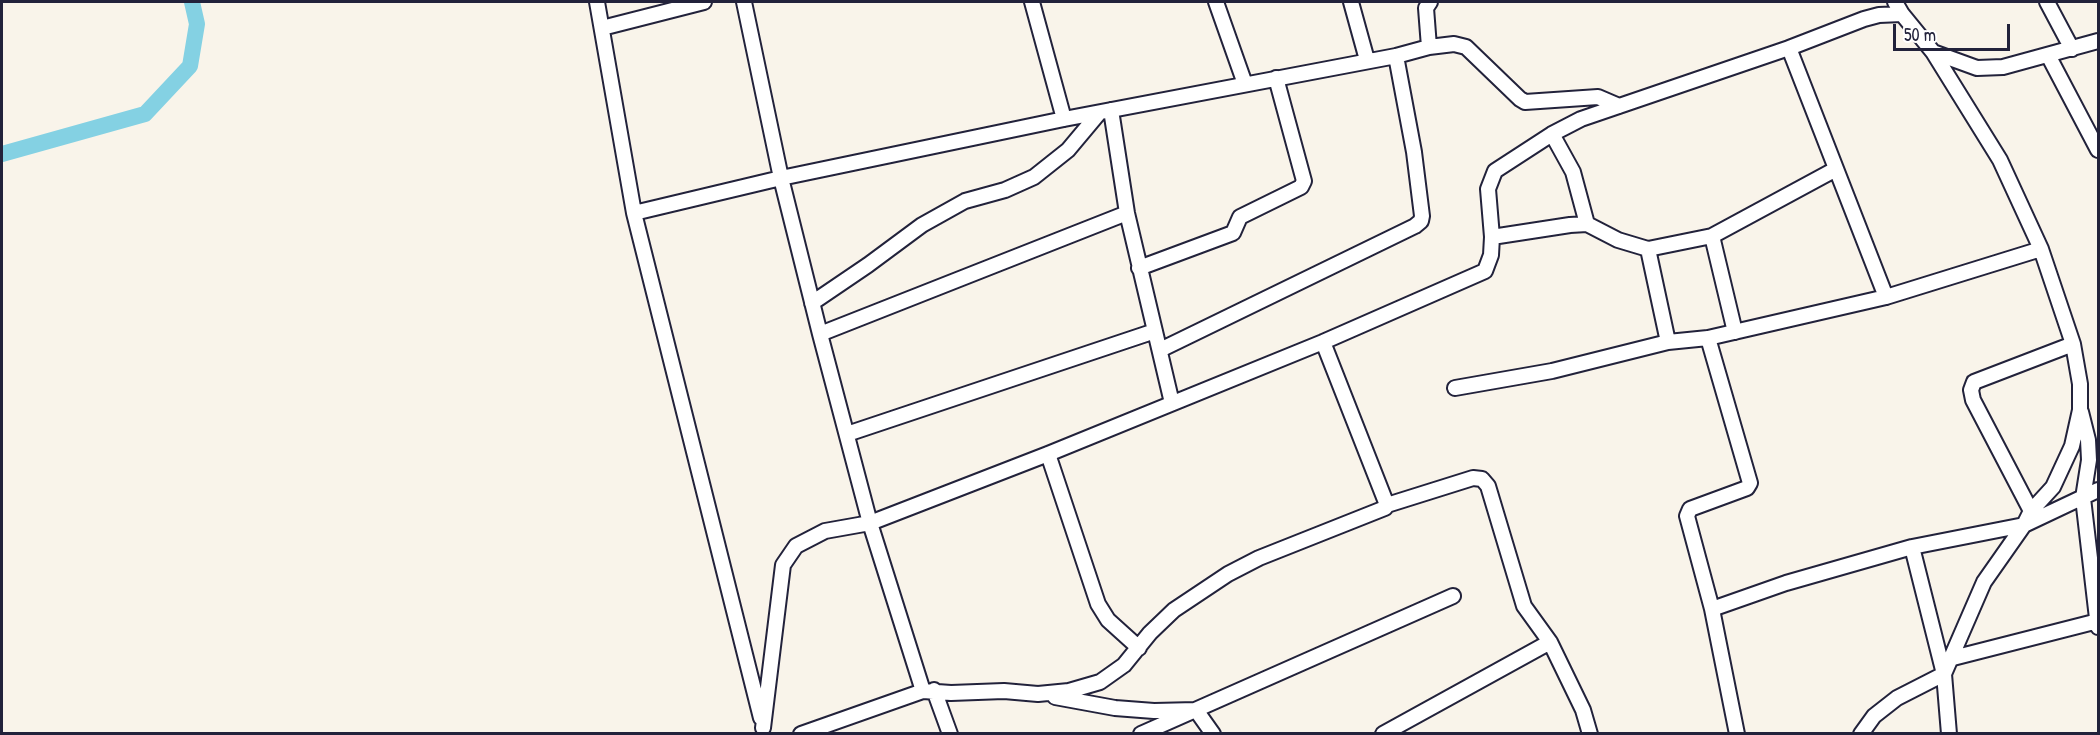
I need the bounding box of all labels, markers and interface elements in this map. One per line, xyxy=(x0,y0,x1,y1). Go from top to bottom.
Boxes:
scale bar xyxy=(1896,12,2013,50)
text: 50 m xyxy=(1904,22,1936,47)

